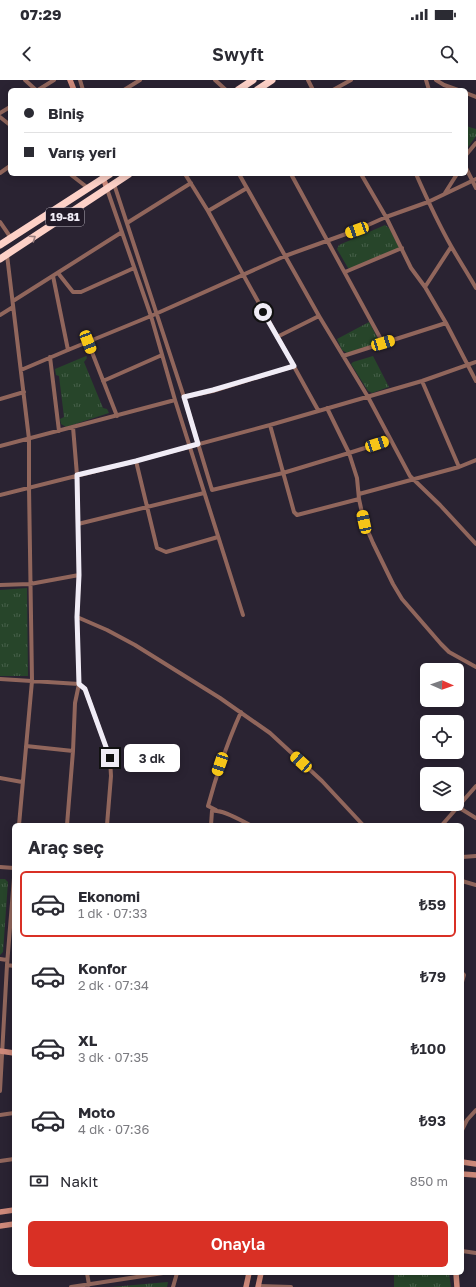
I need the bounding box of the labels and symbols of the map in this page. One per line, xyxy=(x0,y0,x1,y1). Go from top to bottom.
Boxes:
road number: 19-81 xyxy=(46,208,84,226)
car xyxy=(344,220,370,240)
one-way arrow xyxy=(28,236,35,243)
route start xyxy=(254,303,272,321)
car xyxy=(78,329,98,355)
car xyxy=(370,334,396,352)
car xyxy=(364,435,390,453)
car xyxy=(356,509,372,535)
north arrow xyxy=(420,663,464,707)
callout: 3 dk xyxy=(124,744,180,772)
route end xyxy=(101,749,119,767)
car xyxy=(288,750,314,774)
car xyxy=(210,751,230,777)

